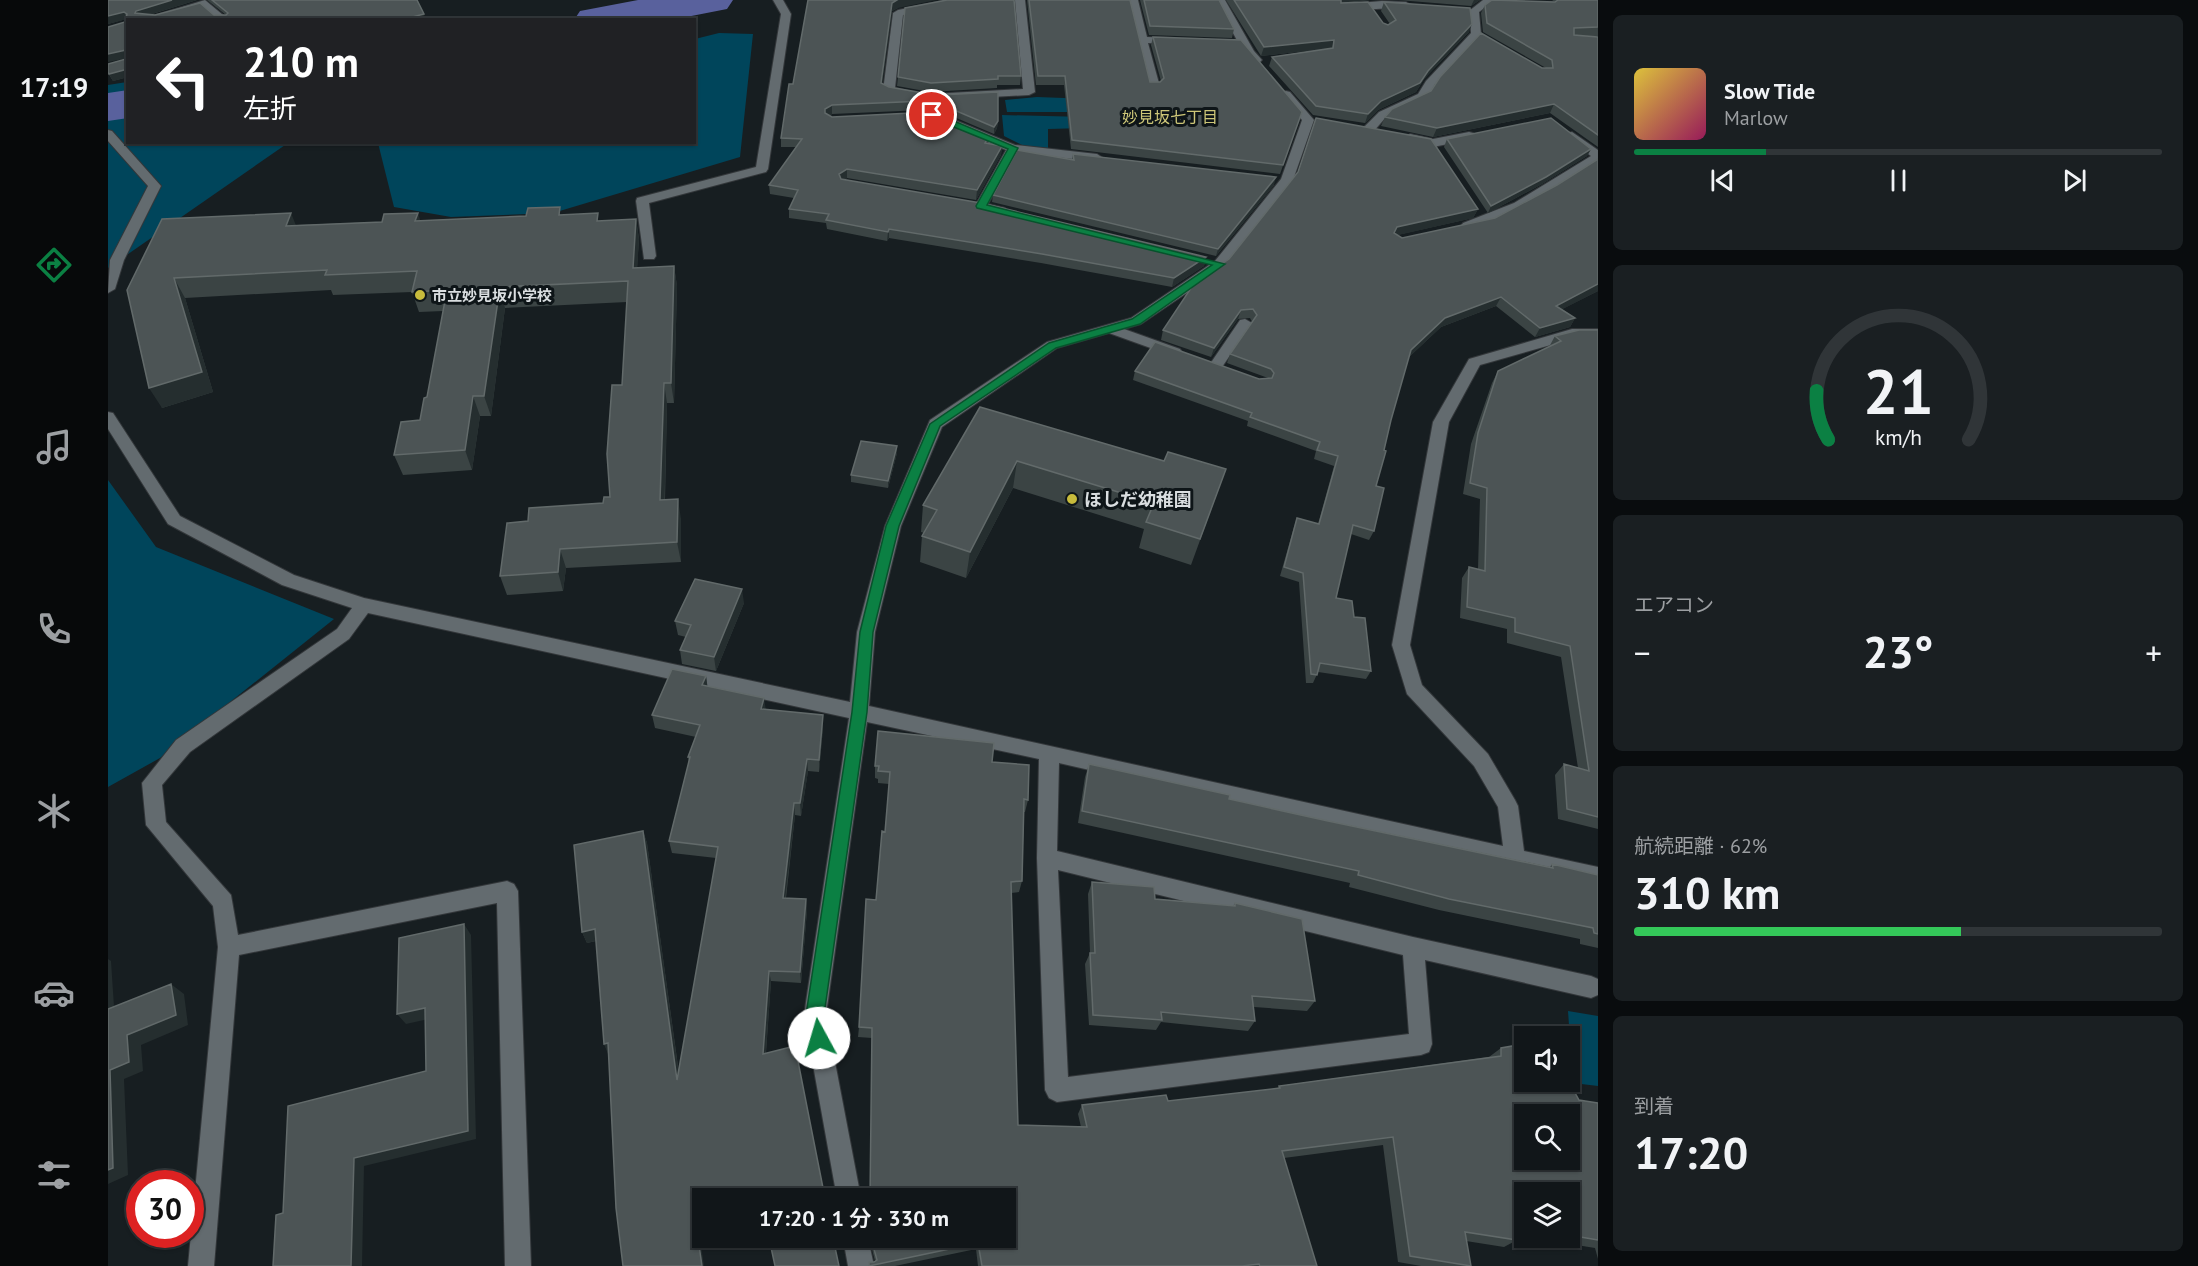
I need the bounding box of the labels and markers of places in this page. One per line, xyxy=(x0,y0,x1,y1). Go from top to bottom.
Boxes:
pin xyxy=(906,89,957,140)
place label: 市立妙見坂小学校 xyxy=(432,286,552,305)
marker: 市立妙見坂小学校 xyxy=(413,288,427,302)
place label: ほしだ幼稚園 xyxy=(1084,488,1192,511)
marker: ほしだ幼稚園 xyxy=(1065,492,1079,506)

